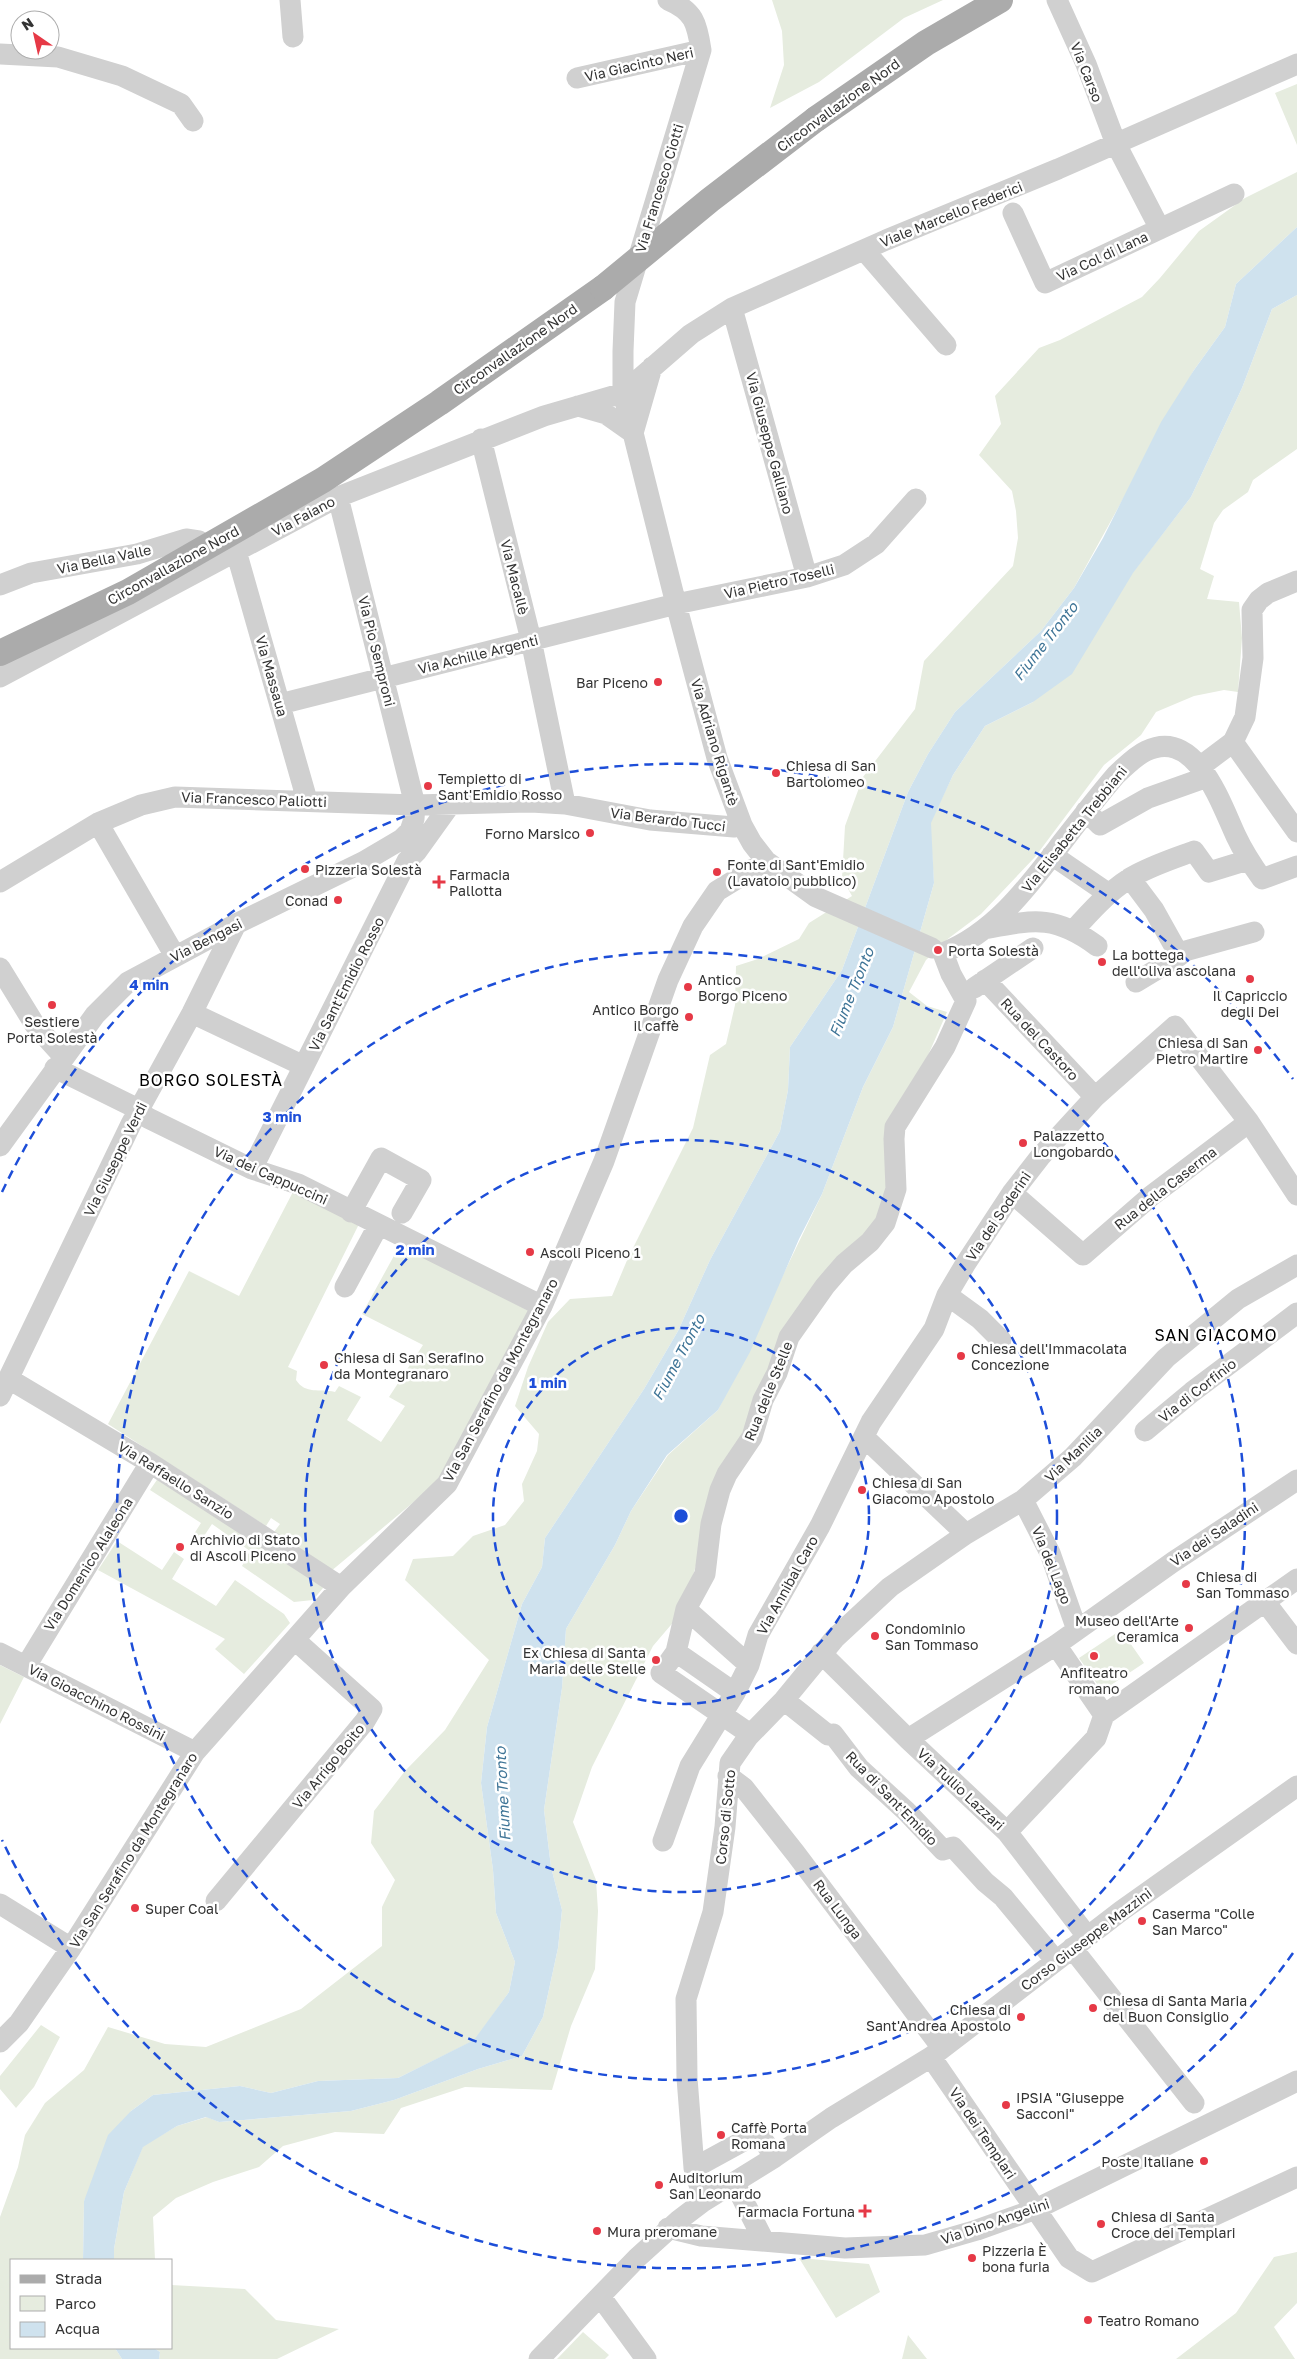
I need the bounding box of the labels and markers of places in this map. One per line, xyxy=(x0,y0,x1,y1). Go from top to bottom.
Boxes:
place label: Bar Piceno xyxy=(576,674,648,691)
marker: Bar Piceno xyxy=(652,676,664,688)
place label: Chiesa di San Bartolomeo xyxy=(786,757,876,790)
marker: Chiesa di San Bartolomeo xyxy=(770,767,782,779)
place label: Tempietto di Sant'Emidio Rosso xyxy=(438,770,562,803)
marker: Tempietto di Sant'Emidio Rosso xyxy=(422,780,434,792)
place label: Forno Marsico xyxy=(485,825,580,842)
marker: Forno Marsico xyxy=(584,827,596,839)
place label: Fonte di Sant'Emidio (Lavatoio pubblico) xyxy=(727,856,865,889)
place label: Pizzeria Solestà xyxy=(315,861,422,878)
marker: Pizzeria Solestà xyxy=(299,863,311,875)
place label: Farmacia Pallotta xyxy=(449,866,510,899)
marker: Fonte di Sant'Emidio (Lavatoio pubblico) xyxy=(711,866,723,878)
marker: Farmacia Pallotta xyxy=(433,876,445,888)
place label: Conad xyxy=(285,892,328,909)
marker: Conad xyxy=(332,894,344,906)
place label: Porta Solestà xyxy=(948,942,1039,959)
marker: Porta Solestà xyxy=(932,944,944,956)
place label: La bottega dell'oliva ascolana xyxy=(1112,946,1236,979)
marker: La bottega dell'oliva ascolana xyxy=(1096,956,1108,968)
place label: Antico Borgo Piceno xyxy=(698,971,787,1004)
marker: Il Capriccio degli Dei xyxy=(1244,973,1256,985)
marker: Antico Borgo Piceno xyxy=(682,981,694,993)
place label: Il Capriccio degli Dei xyxy=(1212,987,1288,1020)
marker: Sestiere Porta Solestà xyxy=(46,999,58,1011)
place label: Antico Borgo il caffè xyxy=(592,1001,679,1034)
marker: Antico Borgo il caffè xyxy=(683,1011,695,1023)
place label: Sestiere Porta Solestà xyxy=(7,1013,97,1046)
place label: Chiesa di San Pietro Martire xyxy=(1156,1034,1248,1067)
marker: Chiesa di San Pietro Martire xyxy=(1252,1044,1264,1056)
place label: Palazzetto Longobardo xyxy=(1033,1127,1114,1160)
marker: Palazzetto Longobardo xyxy=(1017,1137,1029,1149)
place label: Ascoli Piceno 1 xyxy=(540,1244,641,1261)
marker: Ascoli Piceno 1 xyxy=(524,1246,536,1258)
place label: Chiesa dell'Immacolata Concezione xyxy=(971,1340,1127,1373)
place label: Chiesa di San Serafino da Montegranaro xyxy=(334,1349,484,1382)
marker: Chiesa dell'Immacolata Concezione xyxy=(955,1350,967,1362)
marker: Chiesa di San Serafino da Montegranaro xyxy=(318,1359,330,1371)
place label: Chiesa di San Giacomo Apostolo xyxy=(872,1474,994,1507)
marker: Chiesa di San Giacomo Apostolo xyxy=(856,1484,868,1496)
centre of rings xyxy=(672,1507,690,1525)
place label: Archivio di Stato di Ascoli Piceno xyxy=(190,1531,300,1564)
marker: Archivio di Stato di Ascoli Piceno xyxy=(174,1541,186,1553)
place label: Chiesa di San Tommaso xyxy=(1196,1568,1289,1601)
marker: Chiesa di San Tommaso xyxy=(1180,1578,1192,1590)
place label: Museo dell'Arte Ceramica xyxy=(1075,1612,1179,1645)
place label: Condominio San Tommaso xyxy=(885,1620,978,1653)
marker: Museo dell'Arte Ceramica xyxy=(1183,1622,1195,1634)
marker: Condominio San Tommaso xyxy=(869,1630,881,1642)
place label: Ex Chiesa di Santa Maria delle Stelle xyxy=(523,1644,646,1677)
marker: Anfiteatro romano xyxy=(1088,1650,1100,1662)
marker: Ex Chiesa di Santa Maria delle Stelle xyxy=(650,1654,662,1666)
place label: Anfiteatro romano xyxy=(1060,1664,1128,1697)
place label: Super Coal xyxy=(145,1900,218,1917)
marker: Super Coal xyxy=(129,1902,141,1914)
place label: Caserma "Colle San Marco" xyxy=(1152,1905,1255,1938)
marker: Caserma "Colle San Marco" xyxy=(1136,1915,1148,1927)
place label: Chiesa di Santa Maria del Buon Consiglio xyxy=(1103,1992,1247,2025)
place label: Chiesa di Sant'Andrea Apostolo xyxy=(866,2001,1011,2034)
marker: Chiesa di Santa Maria del Buon Consiglio xyxy=(1087,2002,1099,2014)
marker: Chiesa di Sant'Andrea Apostolo xyxy=(1015,2011,1027,2023)
place label: IPSIA "Giuseppe Sacconi" xyxy=(1016,2089,1124,2122)
marker: IPSIA "Giuseppe Sacconi" xyxy=(1000,2099,1012,2111)
place label: Caffè Porta Romana xyxy=(731,2119,807,2152)
marker: Caffè Porta Romana xyxy=(715,2129,727,2141)
place label: Poste Italiane xyxy=(1101,2153,1194,2170)
marker: Poste Italiane xyxy=(1198,2155,1210,2167)
place label: Auditorium San Leonardo xyxy=(669,2169,761,2202)
marker: Auditorium San Leonardo xyxy=(653,2179,665,2191)
place label: Farmacia Fortuna xyxy=(738,2203,855,2220)
marker: Farmacia Fortuna xyxy=(859,2205,871,2217)
place label: Chiesa di Santa Croce dei Templari xyxy=(1111,2208,1236,2241)
marker: Chiesa di Santa Croce dei Templari xyxy=(1095,2218,1107,2230)
place label: Mura preromane xyxy=(607,2223,717,2240)
marker: Mura preromane xyxy=(591,2225,603,2237)
place label: Pizzeria È bona furia xyxy=(982,2242,1050,2275)
marker: Pizzeria È bona furia xyxy=(966,2252,978,2264)
place label: Teatro Romano xyxy=(1098,2312,1199,2329)
marker: Teatro Romano xyxy=(1082,2314,1094,2326)

